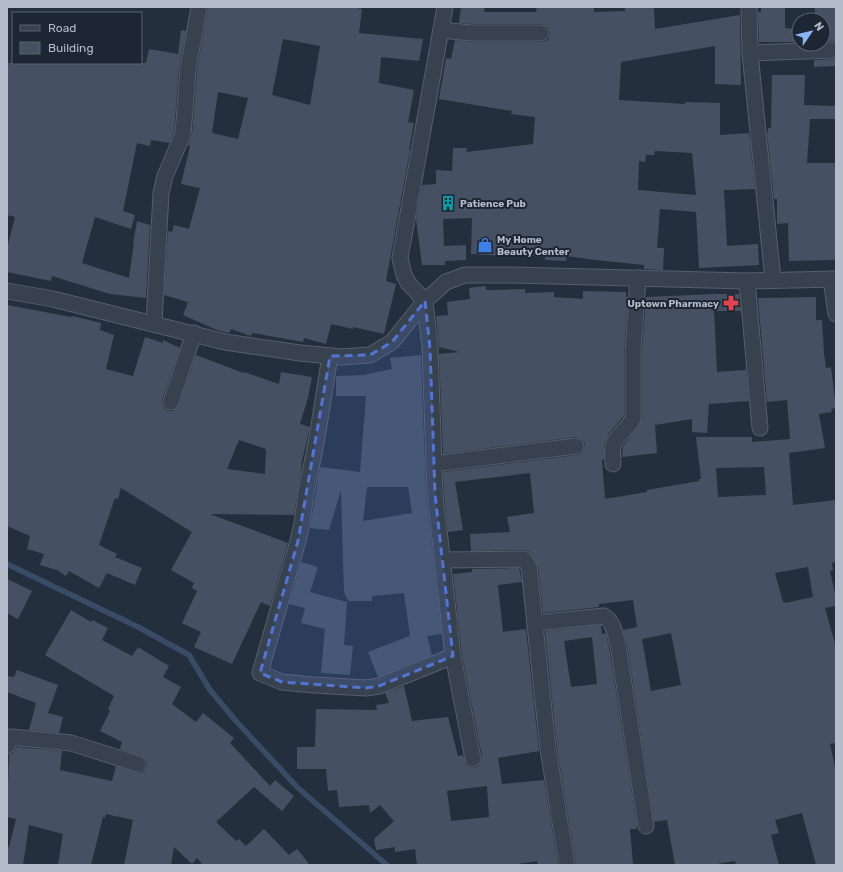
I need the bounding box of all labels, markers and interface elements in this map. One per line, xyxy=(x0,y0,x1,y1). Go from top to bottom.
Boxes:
legend xyxy=(12,12,142,64)
north arrow xyxy=(791,12,831,52)
text: N xyxy=(811,20,826,34)
text: Road xyxy=(48,21,76,35)
text: Building xyxy=(48,41,94,55)
building icon: Patience Pub xyxy=(439,194,457,212)
place label: Patience Pub xyxy=(460,198,526,210)
place label: My Home Beauty Center xyxy=(497,234,570,258)
shop icon: My Home Beauty Center xyxy=(476,236,494,254)
pharmacy icon: Uptown Pharmacy xyxy=(722,294,740,312)
place label: Uptown Pharmacy xyxy=(627,298,719,310)

